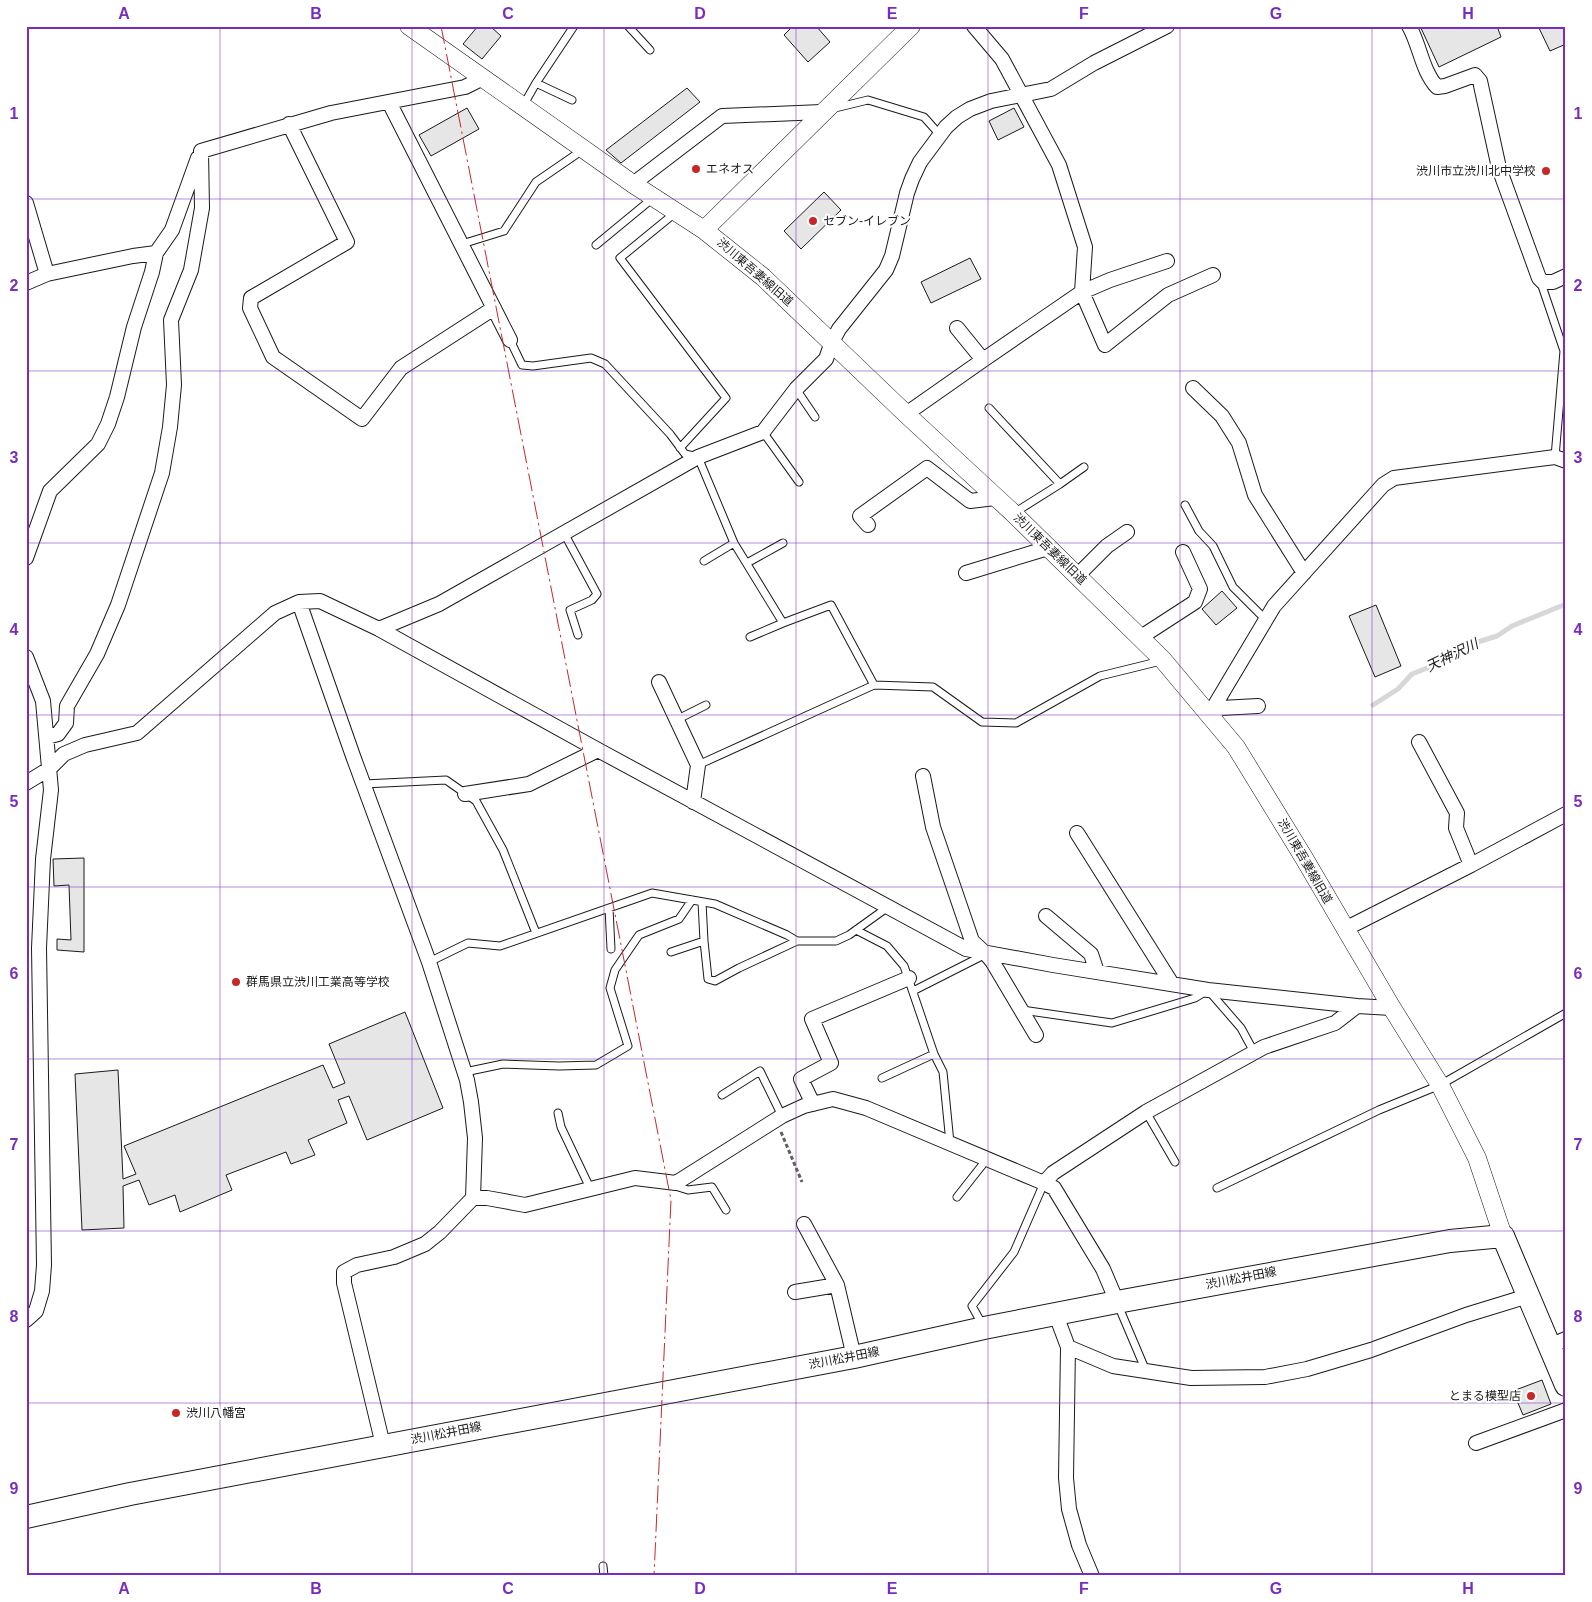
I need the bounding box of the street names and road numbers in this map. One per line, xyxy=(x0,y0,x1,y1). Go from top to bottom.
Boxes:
street label: 渋川東吾妻線旧道 xyxy=(714,235,796,309)
street label: 渋川東吾妻線旧道 xyxy=(1011,511,1089,587)
street label: 渋川東吾妻線旧道 xyxy=(1275,816,1335,906)
street label: 渋川松井田線 xyxy=(1204,1264,1278,1292)
street label: 渋川松井田線 xyxy=(807,1344,881,1372)
street label: 渋川松井田線 xyxy=(409,1419,483,1447)

